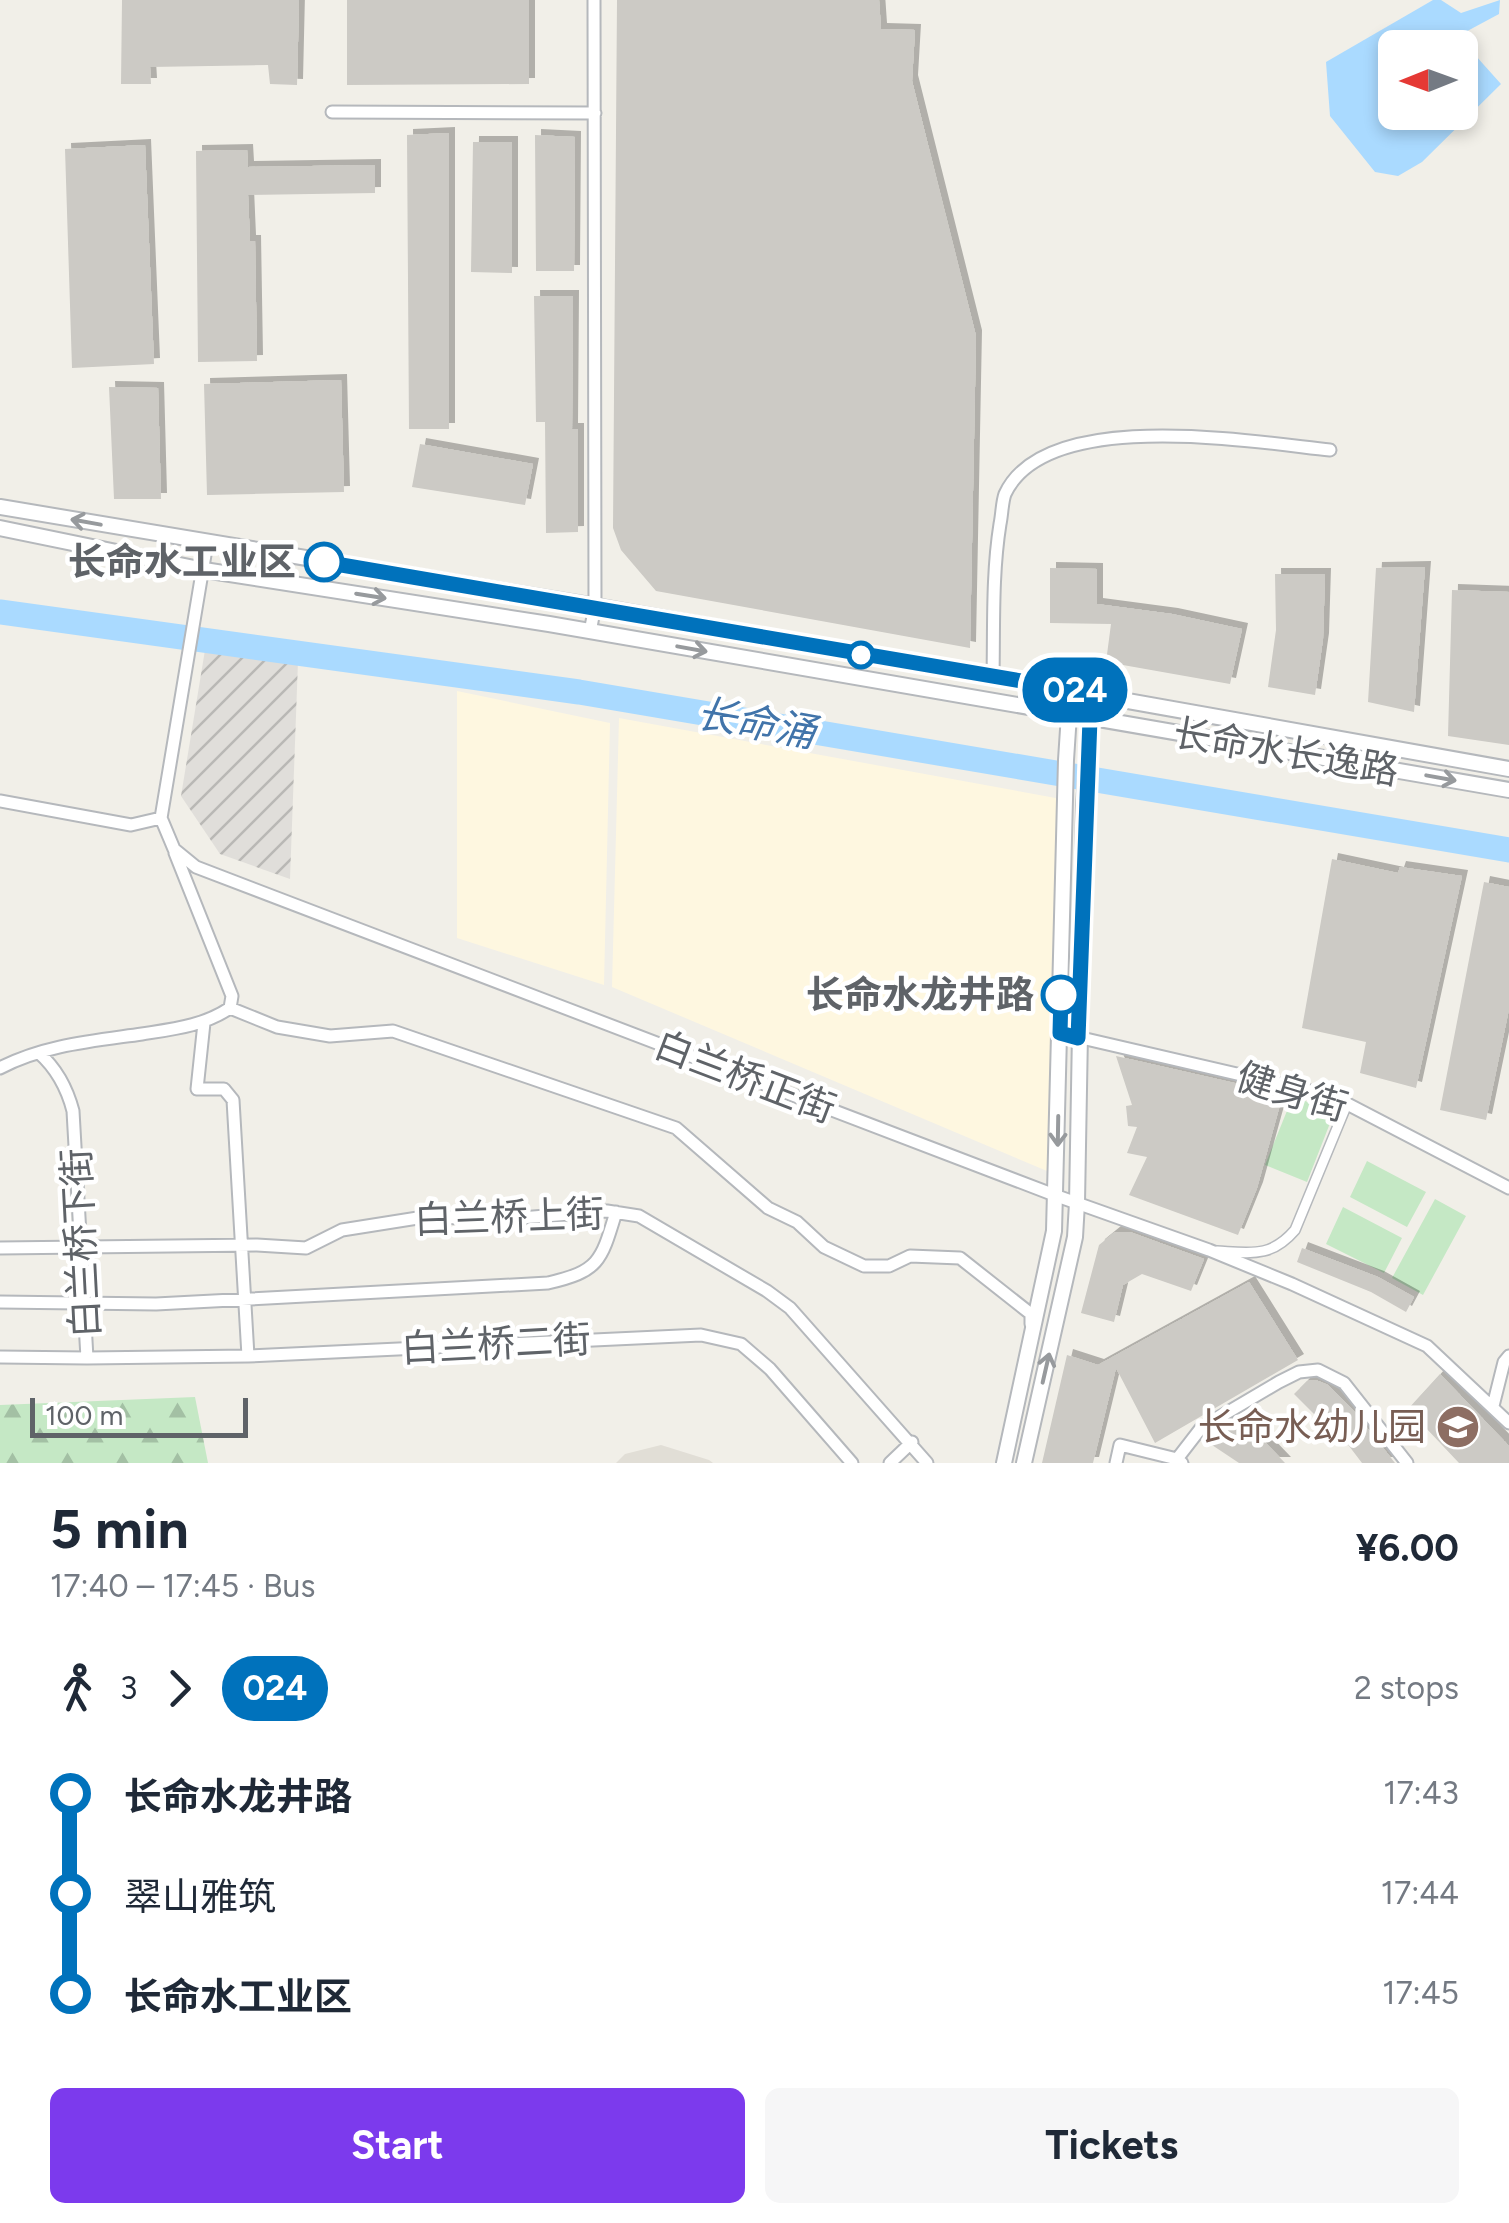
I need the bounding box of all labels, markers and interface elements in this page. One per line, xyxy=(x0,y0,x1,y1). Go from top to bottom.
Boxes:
north arrow xyxy=(1378,30,1478,130)
map controls xyxy=(1378,30,1478,130)
one-way arrow xyxy=(70,512,103,531)
place label: 长命水工业区 xyxy=(68,539,296,585)
marker: 长命水工业区 xyxy=(305,543,343,581)
one-way arrow xyxy=(355,587,387,606)
one-way arrow xyxy=(675,641,708,659)
unlabelled marker xyxy=(848,642,874,668)
line badge: 024 xyxy=(1018,658,1132,722)
text: 024 xyxy=(1042,669,1108,711)
water label: 长命涌 xyxy=(693,689,823,758)
street label: 长命水长逸路 xyxy=(1170,710,1402,794)
one-way arrow xyxy=(1424,770,1456,788)
place label: 长命水龙井路 xyxy=(806,972,1034,1018)
marker: 长命水龙井路 xyxy=(1042,976,1080,1014)
street label: 白兰桥正街 xyxy=(648,1021,842,1133)
street label: 健身街 xyxy=(1231,1053,1353,1131)
one-way arrow xyxy=(1049,1114,1068,1146)
street label: 白兰桥下街 xyxy=(53,1147,109,1339)
street label: 白兰桥上街 xyxy=(413,1191,605,1243)
street label: 白兰桥二街 xyxy=(400,1316,592,1372)
one-way arrow xyxy=(1037,1353,1056,1385)
scale bar xyxy=(30,1393,248,1438)
text: 100 m xyxy=(45,1398,123,1432)
place label: 长命水幼儿园 xyxy=(1198,1404,1426,1450)
school or university icon: 长命水幼儿园 xyxy=(1435,1404,1481,1450)
text: 5 min xyxy=(50,1496,189,1562)
text: ¥6.00 xyxy=(1356,1525,1459,1571)
text: 17:40 – 17:45 · Bus xyxy=(50,1567,315,1605)
icon: walk xyxy=(50,1661,105,1716)
icon: forward xyxy=(152,1661,207,1716)
text: 024 xyxy=(242,1667,308,1709)
text: 3 xyxy=(120,1669,137,1707)
text: 2 stops xyxy=(1354,1669,1459,1707)
text: 长命水龙井路 xyxy=(124,1774,352,1820)
text: 17:43 xyxy=(1383,1774,1459,1812)
text: 翠山雅筑 xyxy=(124,1874,276,1920)
text: 17:44 xyxy=(1381,1874,1459,1912)
text: 长命水工业区 xyxy=(124,1974,352,2020)
text: 17:45 xyxy=(1382,1974,1459,2012)
button: Start xyxy=(50,2088,745,2203)
button: Tickets xyxy=(765,2088,1459,2203)

